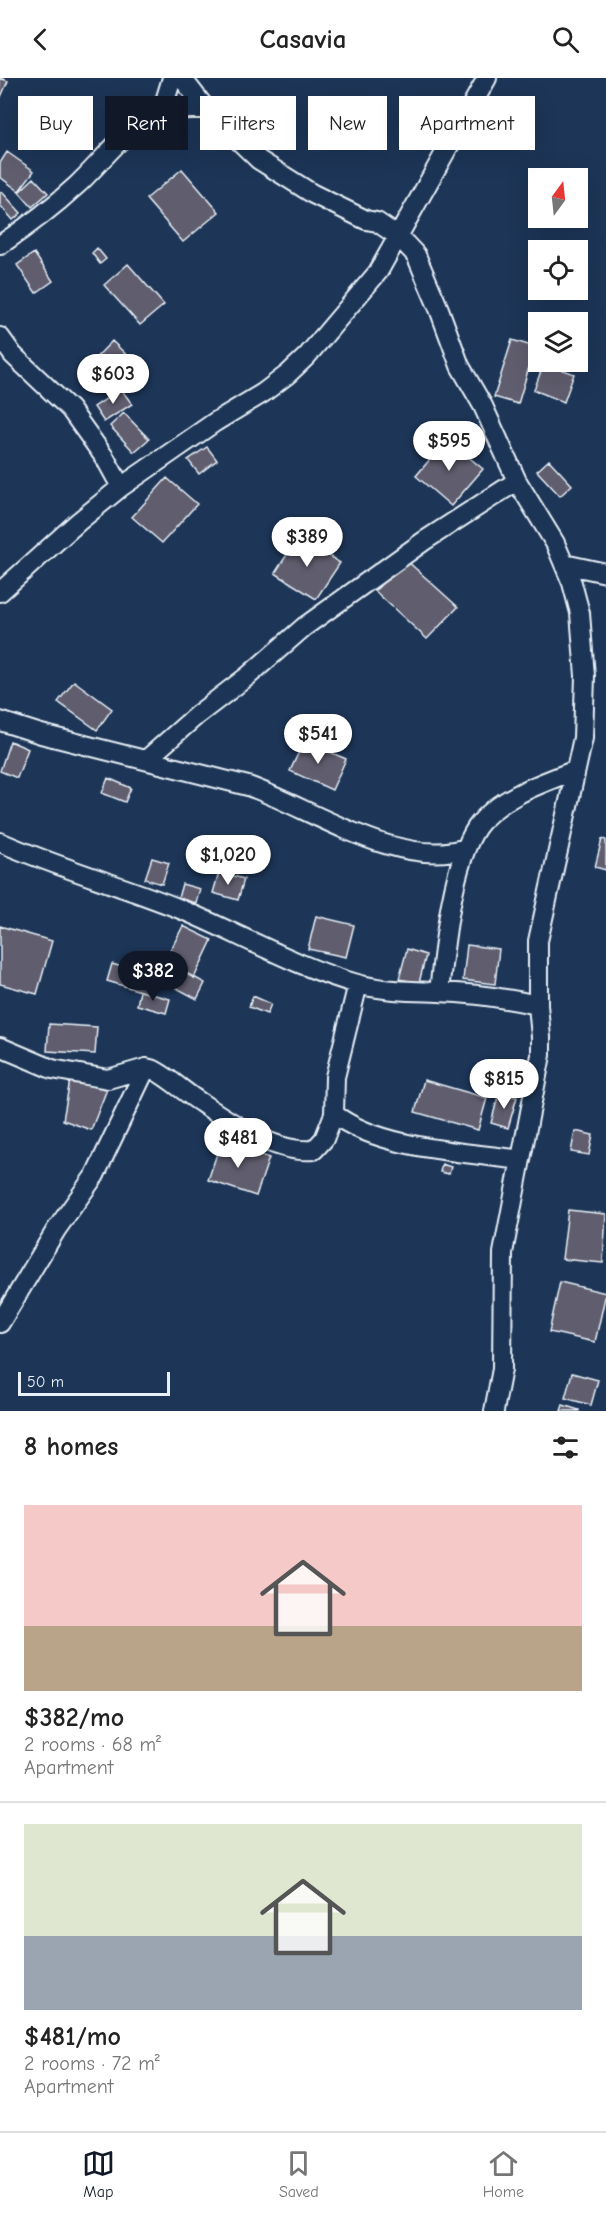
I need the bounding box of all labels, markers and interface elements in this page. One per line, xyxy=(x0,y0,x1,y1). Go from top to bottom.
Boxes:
icon: back xyxy=(24,23,57,56)
icon: search xyxy=(549,23,582,56)
text: Casavia xyxy=(260,24,346,55)
chip: Buy xyxy=(18,96,93,150)
chip: Rent xyxy=(105,96,188,150)
chip: Filters xyxy=(200,96,296,150)
chip: New xyxy=(308,96,387,150)
chip: Apartment xyxy=(399,96,535,150)
north arrow xyxy=(528,168,588,228)
map controls xyxy=(528,168,588,372)
button: locate xyxy=(528,240,588,300)
button: layers xyxy=(528,312,588,372)
pin: $603 xyxy=(77,354,149,405)
text: $603 xyxy=(91,362,135,385)
pin: $595 xyxy=(413,421,485,472)
text: $595 xyxy=(427,429,471,452)
pin: $389 xyxy=(271,517,343,568)
text: $389 xyxy=(286,525,328,548)
pin: $541 xyxy=(282,714,354,765)
text: $541 xyxy=(298,722,338,745)
pin: $1,020 xyxy=(179,835,277,886)
text: $1,020 xyxy=(200,843,256,866)
pin: $382 xyxy=(117,951,189,1002)
text: $382 xyxy=(132,959,174,982)
pin: $815 xyxy=(468,1059,540,1110)
text: $815 xyxy=(484,1067,524,1090)
pin: $481 xyxy=(202,1118,274,1169)
text: $481 xyxy=(218,1126,258,1149)
scale bar xyxy=(18,1369,170,1396)
text: 50 m xyxy=(27,1373,64,1391)
icon: filters xyxy=(549,1431,582,1464)
text: 8 homes xyxy=(24,1432,118,1462)
icon: home xyxy=(249,1544,357,1652)
text: $382/mo xyxy=(24,1703,124,1733)
text: 2 rooms · 68 m² xyxy=(24,1733,161,1756)
text: Apartment xyxy=(24,1756,114,1779)
icon: home xyxy=(249,1863,357,1971)
text: $481/mo xyxy=(24,2022,121,2052)
text: 2 rooms · 72 m² xyxy=(24,2052,160,2075)
text: Apartment xyxy=(24,2075,114,2098)
tab: Map xyxy=(82,2147,115,2201)
tab: Saved xyxy=(279,2147,319,2201)
tab: Home xyxy=(483,2147,524,2201)

